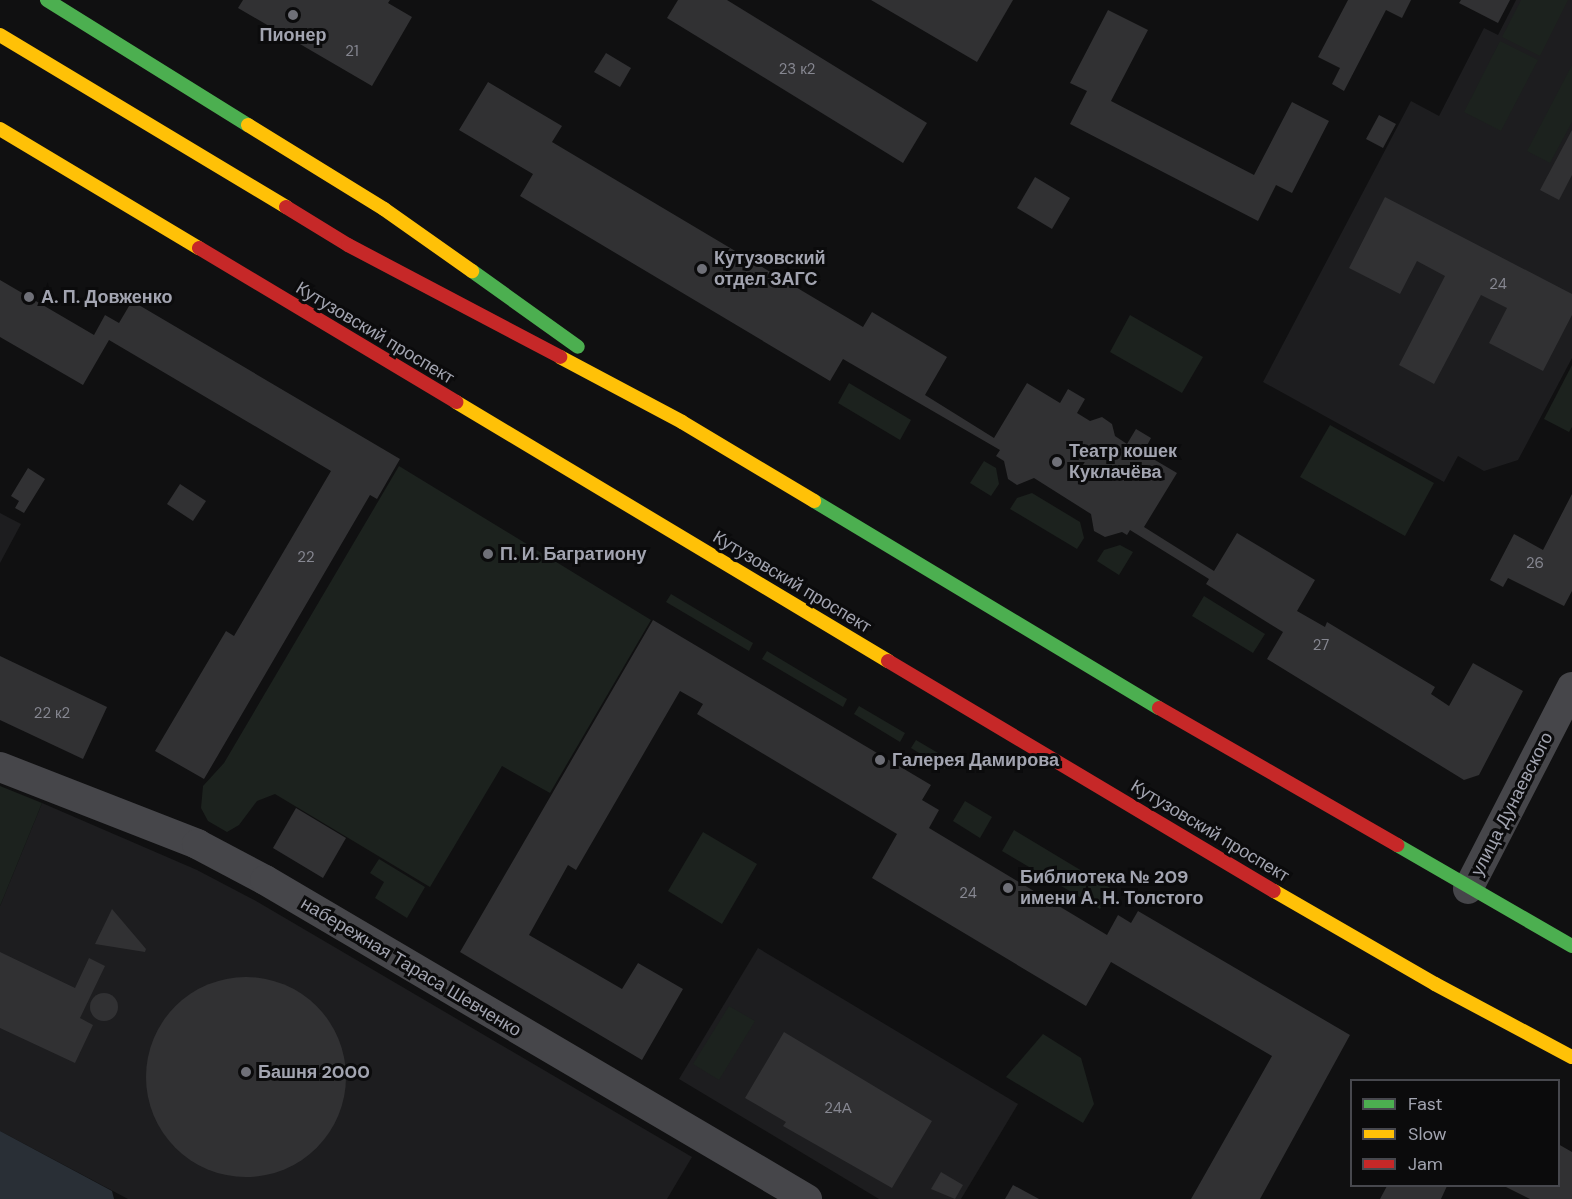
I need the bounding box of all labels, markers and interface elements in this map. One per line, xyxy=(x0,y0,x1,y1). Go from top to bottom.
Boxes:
marker: Пионер xyxy=(286,8,300,22)
place label: Пионер xyxy=(260,24,326,46)
house number: 21 xyxy=(345,43,359,61)
house number: 23 к2 xyxy=(779,61,815,79)
place label: Кутузовский отдел ЗАГС xyxy=(714,248,826,290)
marker: Кутузовский отдел ЗАГС xyxy=(695,262,709,276)
house number: 24 xyxy=(1489,276,1507,294)
street label: Кутузовский проспект xyxy=(292,277,458,389)
place label: А. П. Довженко xyxy=(41,286,173,308)
marker: А. П. Довженко xyxy=(22,290,36,304)
place label: Театр кошек Куклачёва xyxy=(1069,441,1177,484)
marker: Театр кошек Куклачёва xyxy=(1050,455,1064,469)
street label: Кутузовский проспект xyxy=(709,526,875,638)
place label: П. И. Багратиону xyxy=(500,543,647,565)
marker: П. И. Багратиону xyxy=(481,547,495,561)
house number: 22 xyxy=(297,549,315,567)
house number: 26 xyxy=(1526,555,1544,573)
house number: 27 xyxy=(1313,637,1329,655)
house number: 22 к2 xyxy=(34,705,70,723)
street label: улица Дунаевского xyxy=(1466,729,1558,879)
place label: Галерея Дамирова xyxy=(892,749,1059,771)
marker: Галерея Дамирова xyxy=(873,753,887,767)
street label: Кутузовский проспект xyxy=(1127,775,1293,887)
place label: Библиотека № 209 имени А. Н. Толстого xyxy=(1020,867,1204,910)
marker: Библиотека № 209 имени А. Н. Толстого xyxy=(1001,881,1015,895)
house number: 24 xyxy=(959,885,977,903)
street label: набережная Тараса Шевченко xyxy=(297,893,525,1041)
place label: Башня 2000 xyxy=(258,1061,370,1083)
marker: Башня 2000 xyxy=(239,1065,253,1079)
legend xyxy=(1350,1079,1560,1187)
text: Fast xyxy=(1408,1092,1443,1116)
house number: 24А xyxy=(824,1100,852,1118)
text: Slow xyxy=(1408,1122,1447,1146)
text: Jam xyxy=(1408,1152,1443,1176)

